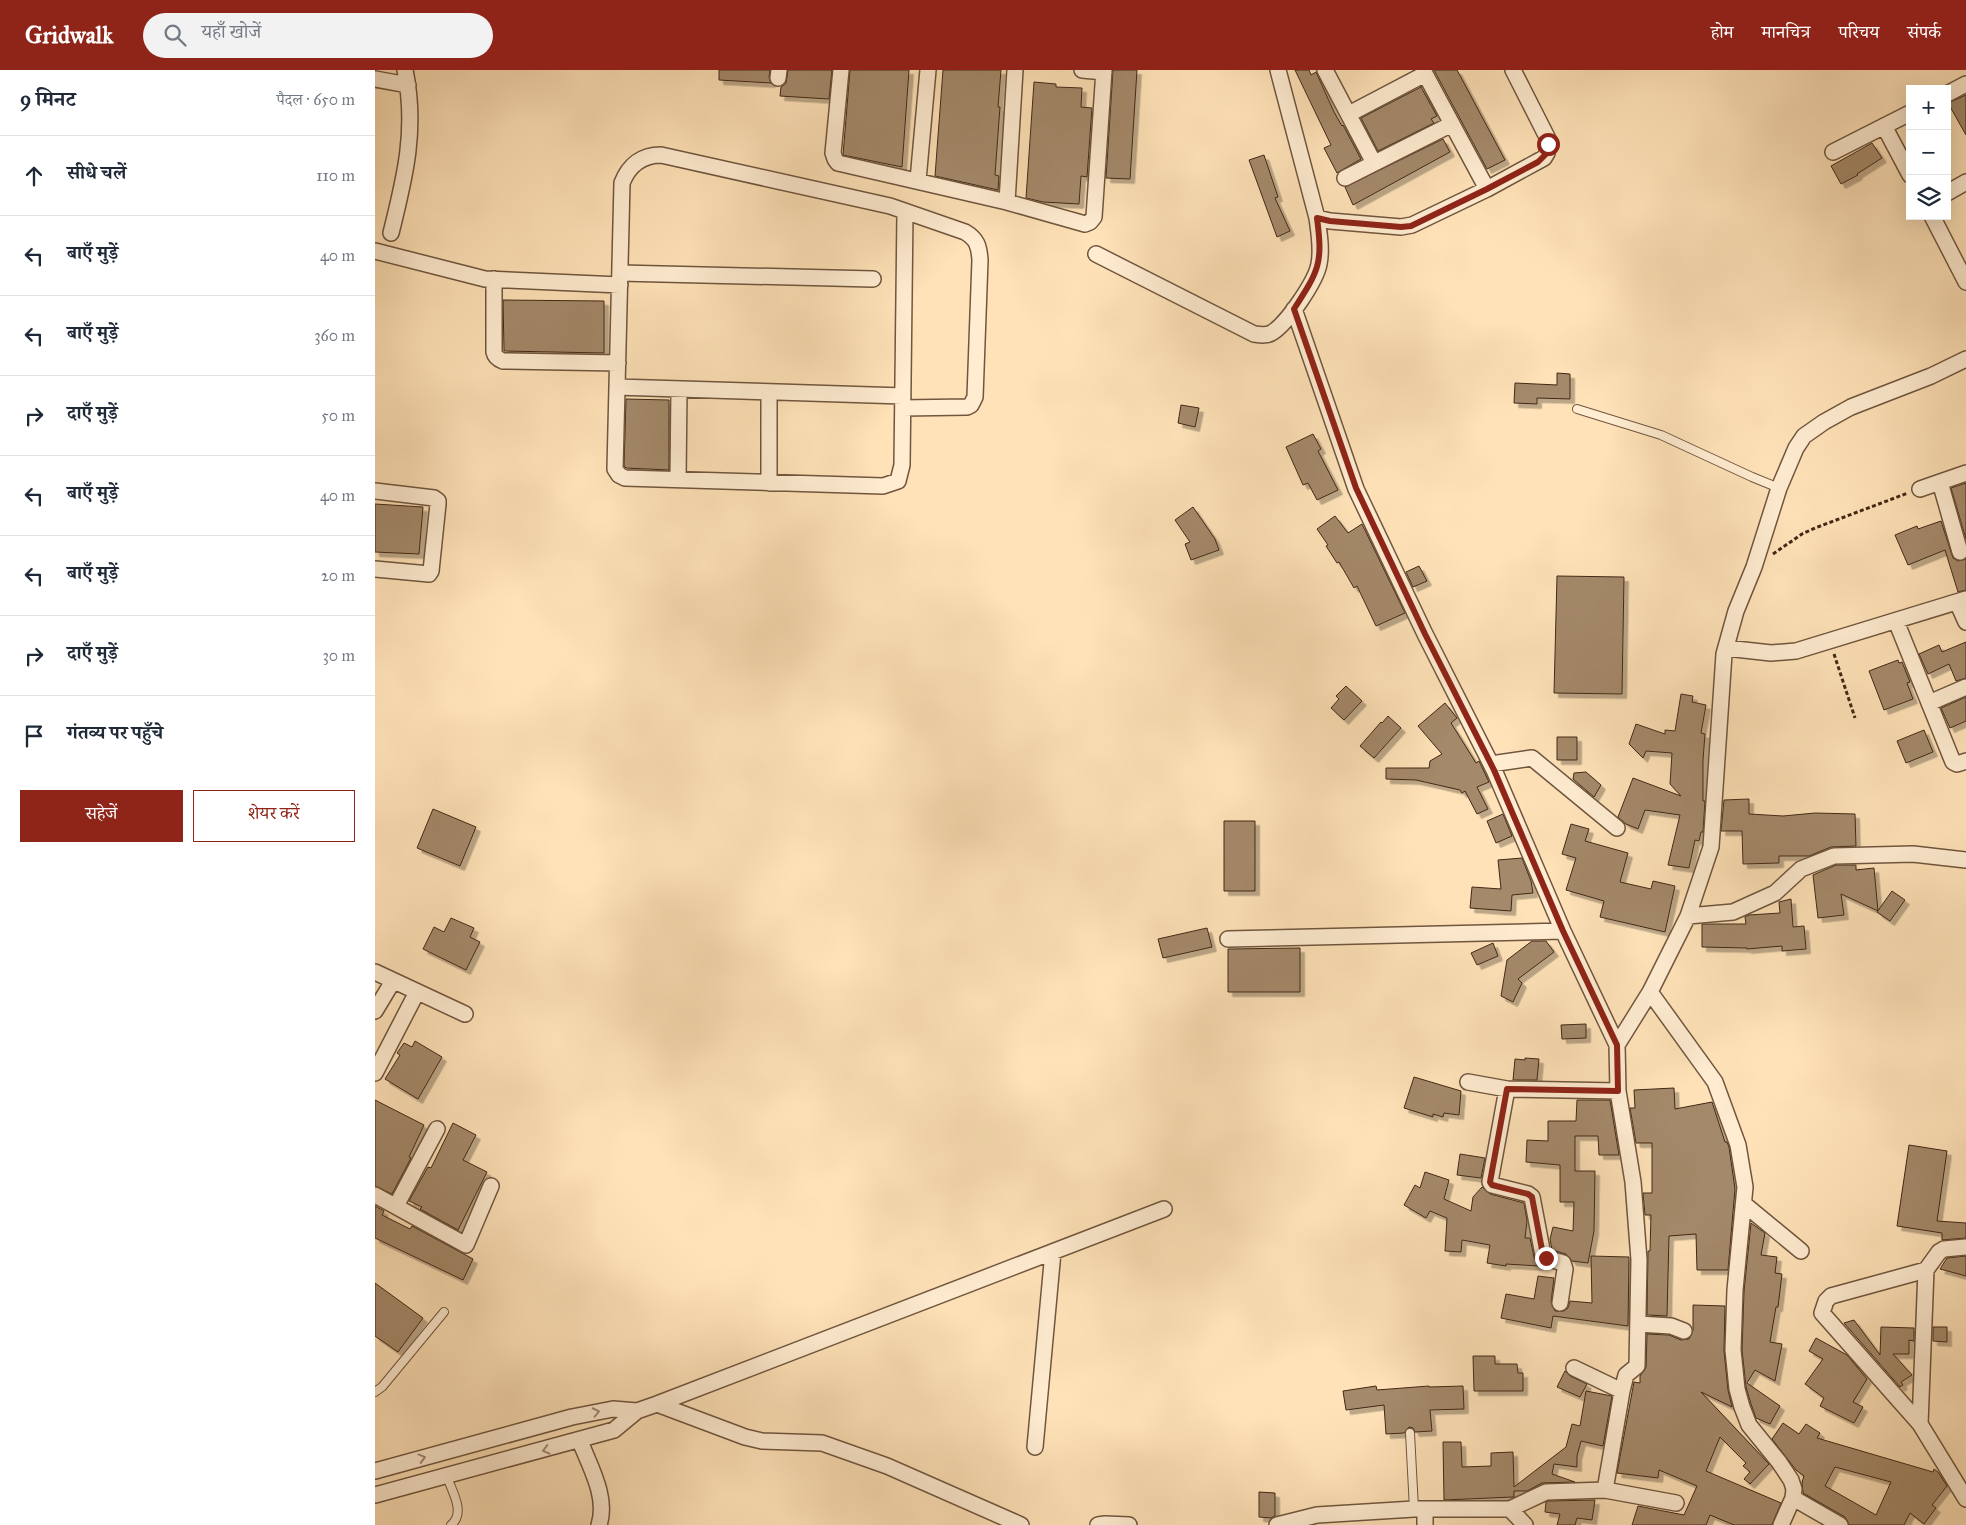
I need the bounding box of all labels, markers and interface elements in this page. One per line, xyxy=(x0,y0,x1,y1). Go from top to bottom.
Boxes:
search box xyxy=(143,13,493,58)
text: Gridwalk xyxy=(25,20,113,50)
text: यहाँ खोजें xyxy=(201,20,261,43)
icon: search xyxy=(161,21,189,49)
text: होम xyxy=(1711,21,1734,43)
text: मानचित्र xyxy=(1762,21,1810,43)
text: परिचय xyxy=(1838,21,1879,43)
text: संपर्क xyxy=(1907,21,1941,43)
map controls xyxy=(1906,85,1951,220)
button: + xyxy=(1906,85,1951,130)
text: 9 मिनट xyxy=(20,86,76,112)
text: पैदल · 650 m xyxy=(277,90,355,109)
button: − xyxy=(1906,130,1951,175)
route start xyxy=(1537,133,1560,156)
text: सीधे चलें xyxy=(67,161,126,184)
icon: ahead xyxy=(20,162,48,190)
text: 110 m xyxy=(316,166,355,185)
button: layers xyxy=(1906,175,1951,220)
text: बाएँ मुड़ें xyxy=(67,241,118,264)
icon: left xyxy=(20,242,48,270)
text: 40 m xyxy=(320,246,355,265)
text: बाएँ मुड़ें xyxy=(67,321,118,344)
icon: left xyxy=(20,322,48,350)
text: 360 m xyxy=(314,326,355,345)
text: दाएँ मुड़ें xyxy=(67,401,118,424)
icon: right xyxy=(20,402,48,430)
text: 50 m xyxy=(321,406,355,425)
text: बाएँ मुड़ें xyxy=(67,481,118,504)
icon: left xyxy=(20,482,48,510)
text: 40 m xyxy=(320,486,355,505)
text: बाएँ मुड़ें xyxy=(67,561,118,584)
icon: left xyxy=(20,562,48,590)
text: 20 m xyxy=(321,566,355,585)
text: दाएँ मुड़ें xyxy=(67,641,118,664)
icon: right xyxy=(20,642,48,670)
text: 30 m xyxy=(322,646,355,665)
text: गंतव्य पर पहुँचे xyxy=(67,721,163,744)
icon: arrive xyxy=(20,722,48,750)
button: सहेजें xyxy=(20,790,183,842)
button: शेयर करें xyxy=(193,790,355,842)
route end xyxy=(1535,1247,1558,1270)
one-way arrow xyxy=(591,1407,600,1418)
one-way arrow xyxy=(542,1444,551,1455)
one-way arrow xyxy=(418,1453,426,1464)

